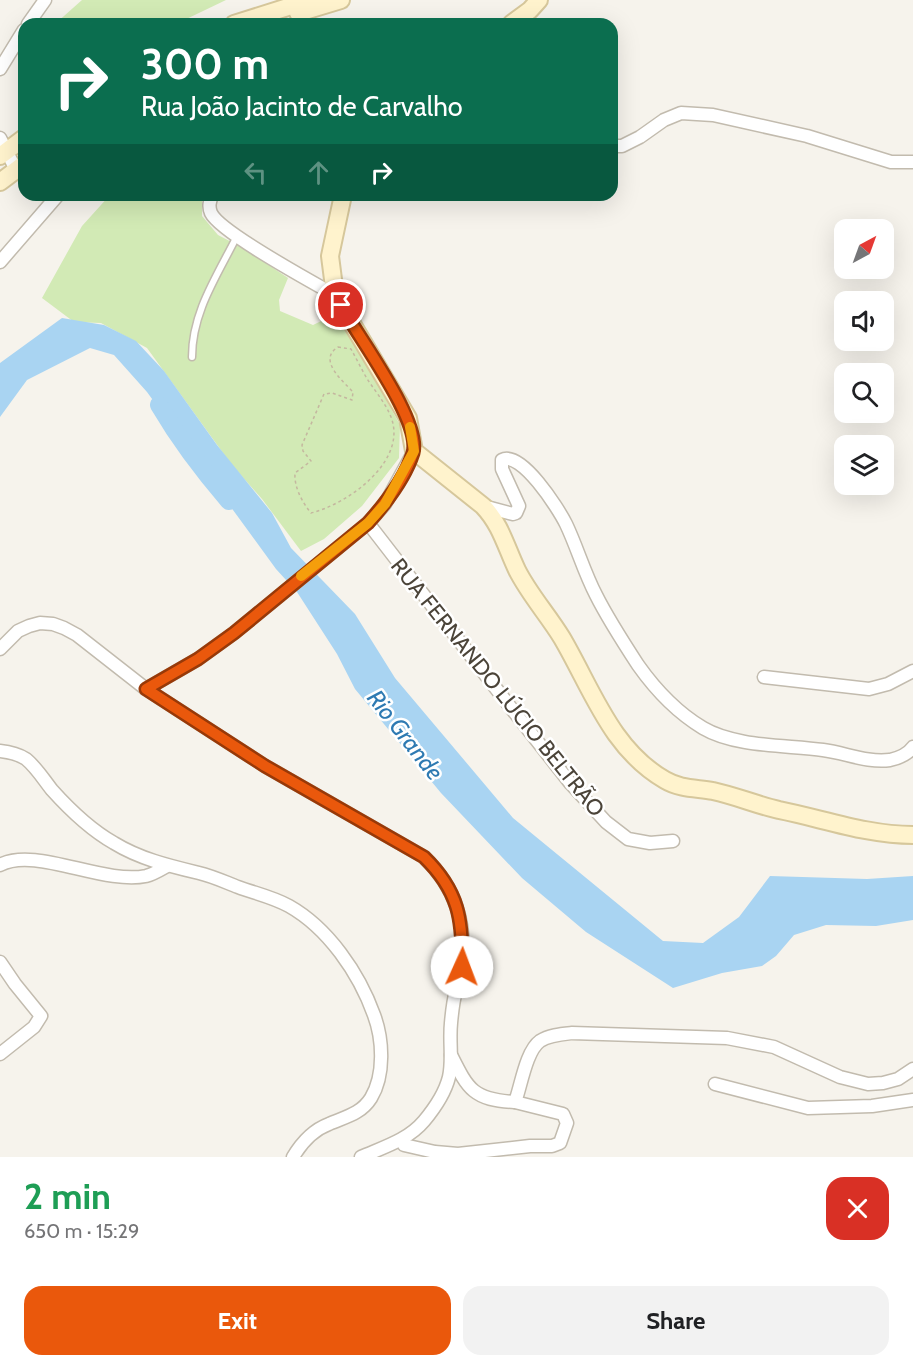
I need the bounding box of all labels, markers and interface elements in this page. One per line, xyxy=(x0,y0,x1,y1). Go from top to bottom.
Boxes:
text: 300 m xyxy=(141,38,269,90)
icon: right xyxy=(42,42,120,120)
text: Rua João Jacinto de Carvalho xyxy=(141,90,463,123)
icon: left xyxy=(239,156,272,189)
icon: ahead xyxy=(302,156,335,189)
icon: right xyxy=(365,156,398,189)
north arrow xyxy=(834,219,894,279)
map controls xyxy=(834,219,894,495)
pin xyxy=(315,279,366,330)
icon: arrive xyxy=(324,288,357,321)
button: sound xyxy=(834,291,894,351)
button: search xyxy=(834,363,894,423)
button: layers xyxy=(834,435,894,495)
street label: RUA FERNANDO LÚCIO BELTRÃO xyxy=(385,553,610,822)
water label: Rio Grande xyxy=(361,684,450,786)
position arrow xyxy=(430,935,494,999)
text: 2 min xyxy=(24,1174,111,1218)
button: close xyxy=(826,1177,889,1240)
text: 650 m · 15:29 xyxy=(24,1219,139,1243)
button: Exit xyxy=(24,1286,451,1355)
button: Share xyxy=(463,1286,889,1355)

